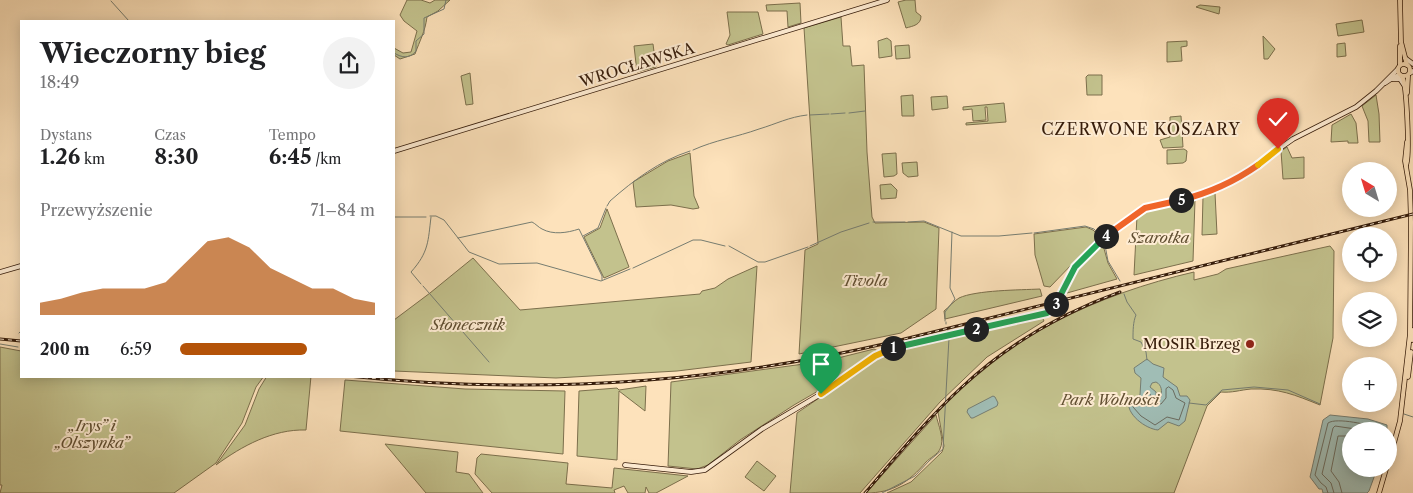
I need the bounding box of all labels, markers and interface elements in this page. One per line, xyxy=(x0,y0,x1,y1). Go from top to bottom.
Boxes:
text: Wieczorny bieg xyxy=(40,36,266,70)
button: share xyxy=(323,37,375,89)
street label: WROCŁAWSKA xyxy=(576,38,697,91)
text: 18:49 xyxy=(40,72,79,92)
pin xyxy=(1257,98,1299,149)
icon: check xyxy=(1264,105,1292,133)
district label: CZERWONE KOSZARY xyxy=(1041,119,1241,139)
text: Dystans xyxy=(40,126,92,144)
text: Czas xyxy=(154,126,186,144)
text: Tempo xyxy=(269,126,316,144)
text: 1.26 xyxy=(40,144,80,169)
text: 8:30 xyxy=(154,144,199,169)
text: 6:45 xyxy=(269,144,311,169)
text: km xyxy=(80,150,105,168)
text: /km xyxy=(311,150,341,168)
north arrow xyxy=(1342,162,1398,218)
map controls xyxy=(1342,162,1397,477)
pin: 5 xyxy=(1168,188,1194,212)
text: 5 xyxy=(1178,191,1185,209)
text: Przewyższenie xyxy=(40,200,153,220)
text: 71–84 m xyxy=(311,200,375,220)
pin: 4 xyxy=(1094,224,1118,248)
text: 4 xyxy=(1102,227,1111,245)
button: locate xyxy=(1342,227,1397,282)
park label: Szarotka xyxy=(1128,228,1189,247)
park label: Tivola xyxy=(842,271,888,290)
pin: 3 xyxy=(1044,292,1068,316)
button: layers xyxy=(1342,292,1397,347)
text: 3 xyxy=(1053,295,1060,313)
park label: Słonecznik xyxy=(430,315,505,334)
pin: 2 xyxy=(964,316,988,342)
text: 2 xyxy=(972,320,981,338)
place label: MOSIR Brzeg xyxy=(1143,334,1240,353)
pin: 1 xyxy=(880,336,906,360)
marker: MOSIR Brzeg xyxy=(1244,338,1256,350)
text: 200 m xyxy=(40,339,90,359)
text: 6:59 xyxy=(120,339,152,359)
text: 1 xyxy=(890,339,897,357)
pin xyxy=(800,343,842,394)
icon: arrive xyxy=(807,350,835,378)
button: + xyxy=(1342,357,1397,412)
park label: Park Wolności xyxy=(1060,390,1160,409)
park label: „Irys” i „Olszynka” xyxy=(53,416,132,452)
button: − xyxy=(1342,422,1397,477)

